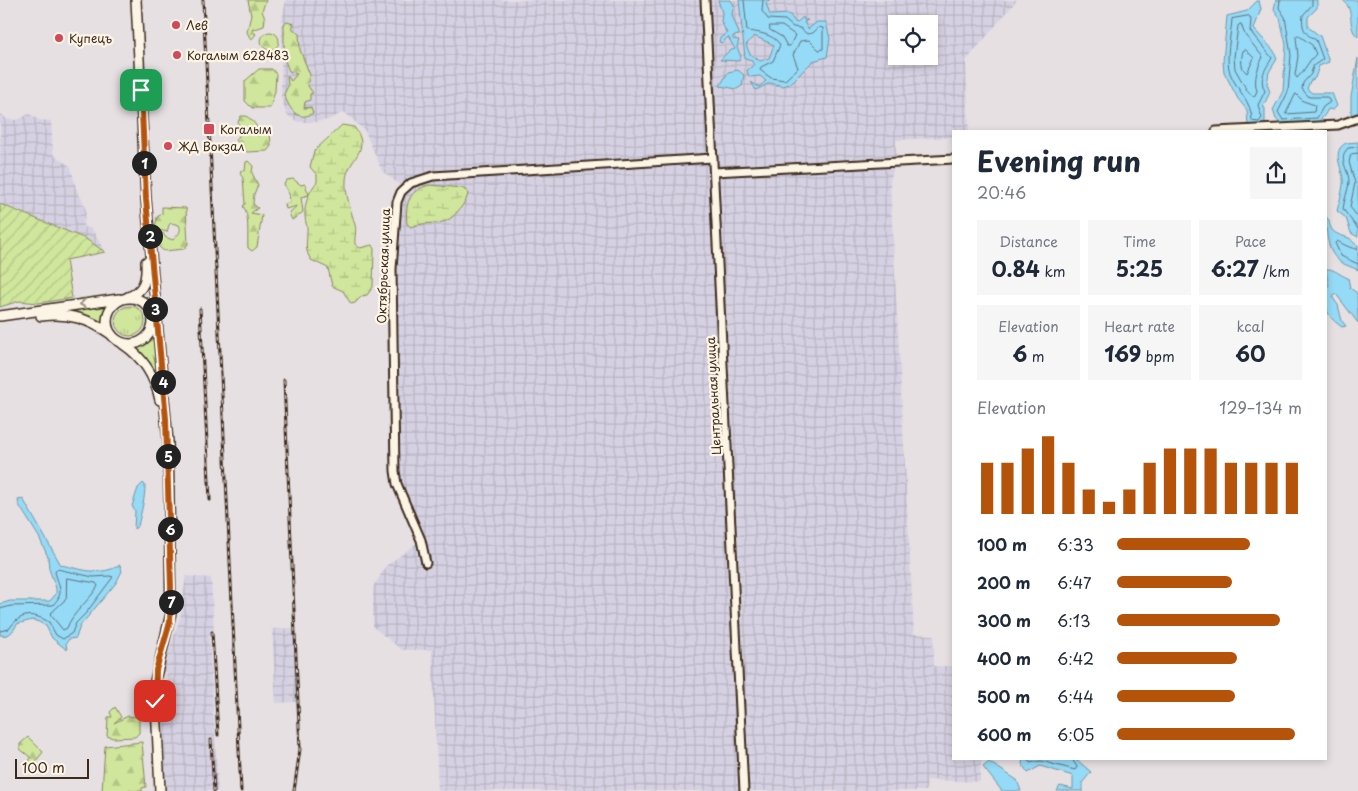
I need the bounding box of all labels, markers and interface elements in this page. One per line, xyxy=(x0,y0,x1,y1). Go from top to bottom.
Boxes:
map controls xyxy=(888,15,938,65)
button: locate xyxy=(888,15,938,65)
place label: Лев xyxy=(186,16,208,34)
marker: Лев xyxy=(170,19,182,31)
place label: Купецъ xyxy=(69,29,112,47)
marker: Купецъ xyxy=(53,32,65,44)
place label: Когалым 628483 xyxy=(187,46,289,64)
marker: Когалым 628483 xyxy=(171,49,183,61)
pin xyxy=(120,69,162,111)
icon: arrive xyxy=(127,76,155,104)
place label: Когалым xyxy=(220,120,272,138)
marker: Когалым xyxy=(202,122,216,136)
place label: ЖД Вокзал xyxy=(178,137,244,155)
text: Evening run xyxy=(977,139,1141,182)
marker: ЖД Вокзал xyxy=(162,140,174,152)
button: share xyxy=(1250,147,1302,199)
pin: 1 xyxy=(132,150,156,176)
text: 1 xyxy=(141,153,148,174)
text: 20:46 xyxy=(977,180,1026,204)
street label: Октябрьская улица xyxy=(372,208,394,324)
pin: 2 xyxy=(138,224,162,248)
text: 2 xyxy=(146,226,155,247)
text: Distance xyxy=(999,231,1058,252)
text: Time xyxy=(1123,231,1156,252)
text: Pace xyxy=(1235,231,1266,252)
text: 0.84 xyxy=(991,252,1040,284)
text: 5:25 xyxy=(1116,252,1163,284)
text: 6:27 xyxy=(1211,252,1259,284)
text: km xyxy=(1040,261,1066,282)
text: /km xyxy=(1259,261,1290,282)
pin: 3 xyxy=(142,296,168,322)
one-way arrow xyxy=(79,298,87,309)
text: 3 xyxy=(151,299,160,320)
text: Elevation xyxy=(998,316,1059,337)
text: Heart rate xyxy=(1104,316,1175,337)
text: kcal xyxy=(1237,316,1264,337)
street label: Центральная улица xyxy=(701,336,725,456)
text: 6 xyxy=(1012,337,1027,369)
text: 169 xyxy=(1104,337,1141,369)
text: 60 xyxy=(1235,337,1266,369)
text: m xyxy=(1027,346,1045,367)
text: bpm xyxy=(1141,346,1175,367)
pin: 4 xyxy=(150,370,176,394)
text: 4 xyxy=(159,372,168,393)
text: Elevation xyxy=(977,395,1046,419)
text: 129–134 m xyxy=(1219,395,1302,419)
pin: 5 xyxy=(156,444,180,468)
text: 5 xyxy=(164,446,173,467)
pin: 6 xyxy=(158,516,182,542)
text: 6 xyxy=(166,519,175,540)
text: 100 m xyxy=(977,532,1027,556)
text: 6:33 xyxy=(1057,532,1094,556)
text: 200 m xyxy=(977,570,1031,594)
text: 6:47 xyxy=(1057,570,1092,594)
pin: 7 xyxy=(158,590,184,614)
text: 7 xyxy=(167,592,176,613)
text: 300 m xyxy=(977,608,1031,632)
text: 6:13 xyxy=(1057,608,1091,632)
text: 400 m xyxy=(977,646,1031,670)
text: 6:42 xyxy=(1057,646,1094,670)
pin xyxy=(134,680,176,722)
text: 500 m xyxy=(977,684,1030,708)
text: 6:44 xyxy=(1057,684,1094,708)
icon: check xyxy=(141,687,169,715)
text: 600 m xyxy=(977,722,1031,746)
text: 6:05 xyxy=(1057,722,1095,746)
scale bar xyxy=(15,756,89,779)
text: 100 m xyxy=(22,757,65,778)

